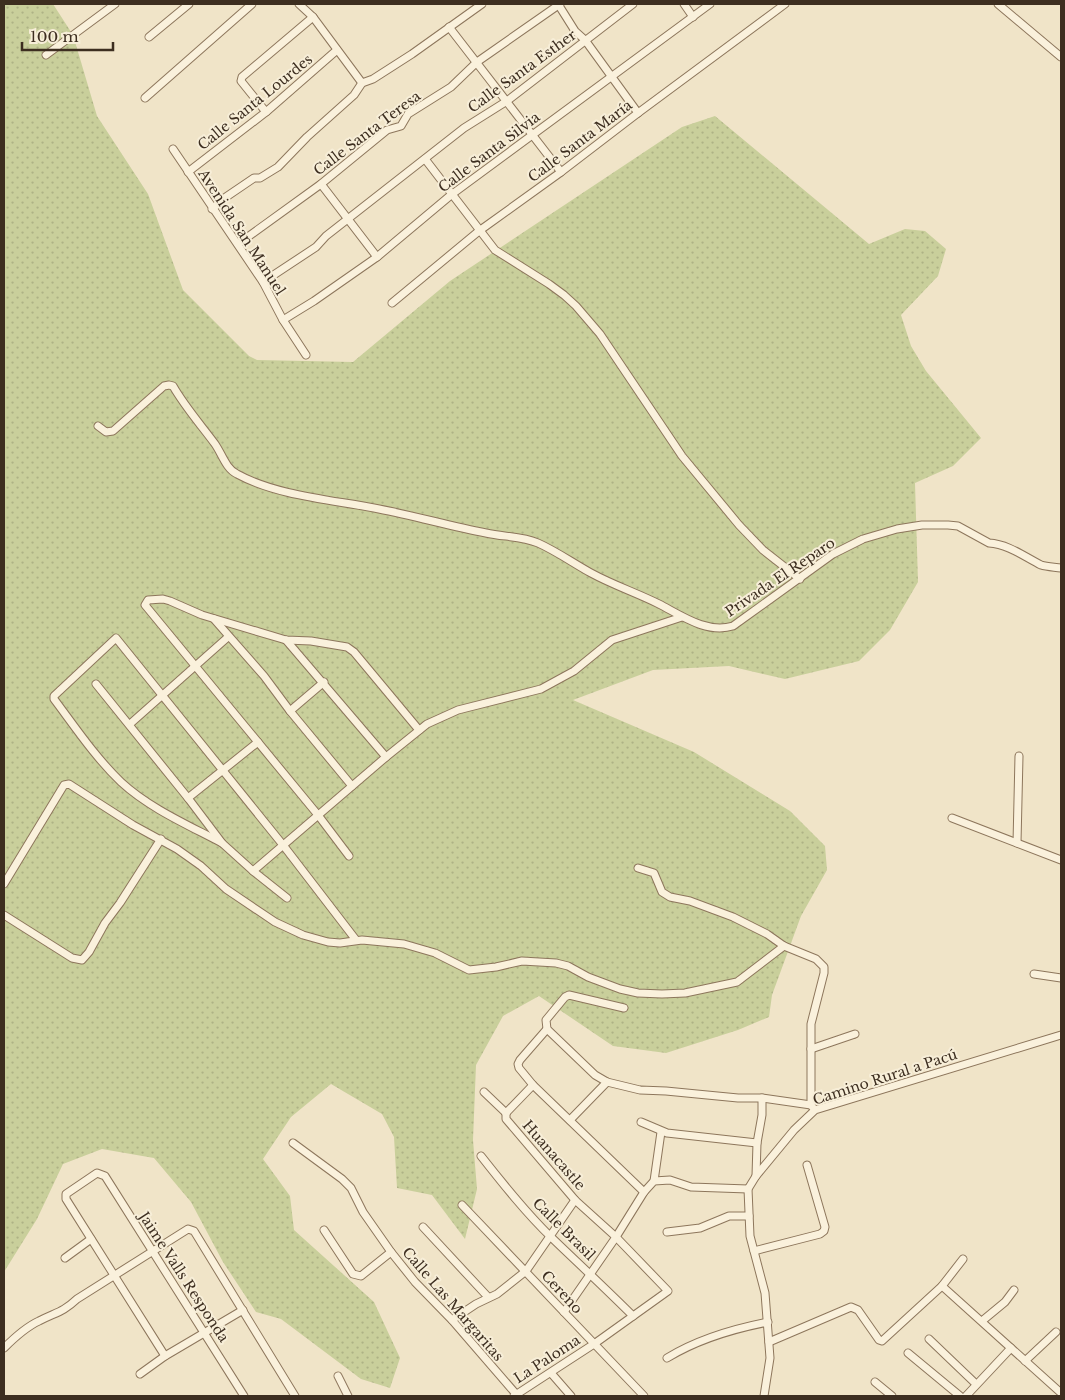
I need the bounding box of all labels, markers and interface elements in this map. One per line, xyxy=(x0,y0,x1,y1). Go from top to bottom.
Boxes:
scale bar xyxy=(22,20,114,52)
street label: Calle Santa Esther xyxy=(464,25,580,116)
text: 100 m xyxy=(30,27,79,46)
street label: Calle Santa Lourdes xyxy=(194,50,316,154)
street label: Calle Santa Teresa xyxy=(310,87,424,179)
street label: Calle Santa María xyxy=(524,96,636,186)
street label: Calle Santa Silvia xyxy=(435,108,544,196)
street label: Avenida San Manuel xyxy=(194,165,290,299)
street label: Privada El Reparo xyxy=(722,534,838,620)
street label: Camino Rural a Pacú xyxy=(811,1045,960,1109)
street label: Huanacastle xyxy=(519,1116,589,1194)
street label: Calle Brasil xyxy=(529,1194,599,1264)
street label: Jaime Valls Responda xyxy=(134,1207,233,1346)
street label: Calle Las Margaritas xyxy=(399,1243,507,1365)
street label: Cereno xyxy=(537,1267,587,1317)
street label: La Paloma xyxy=(510,1331,584,1387)

